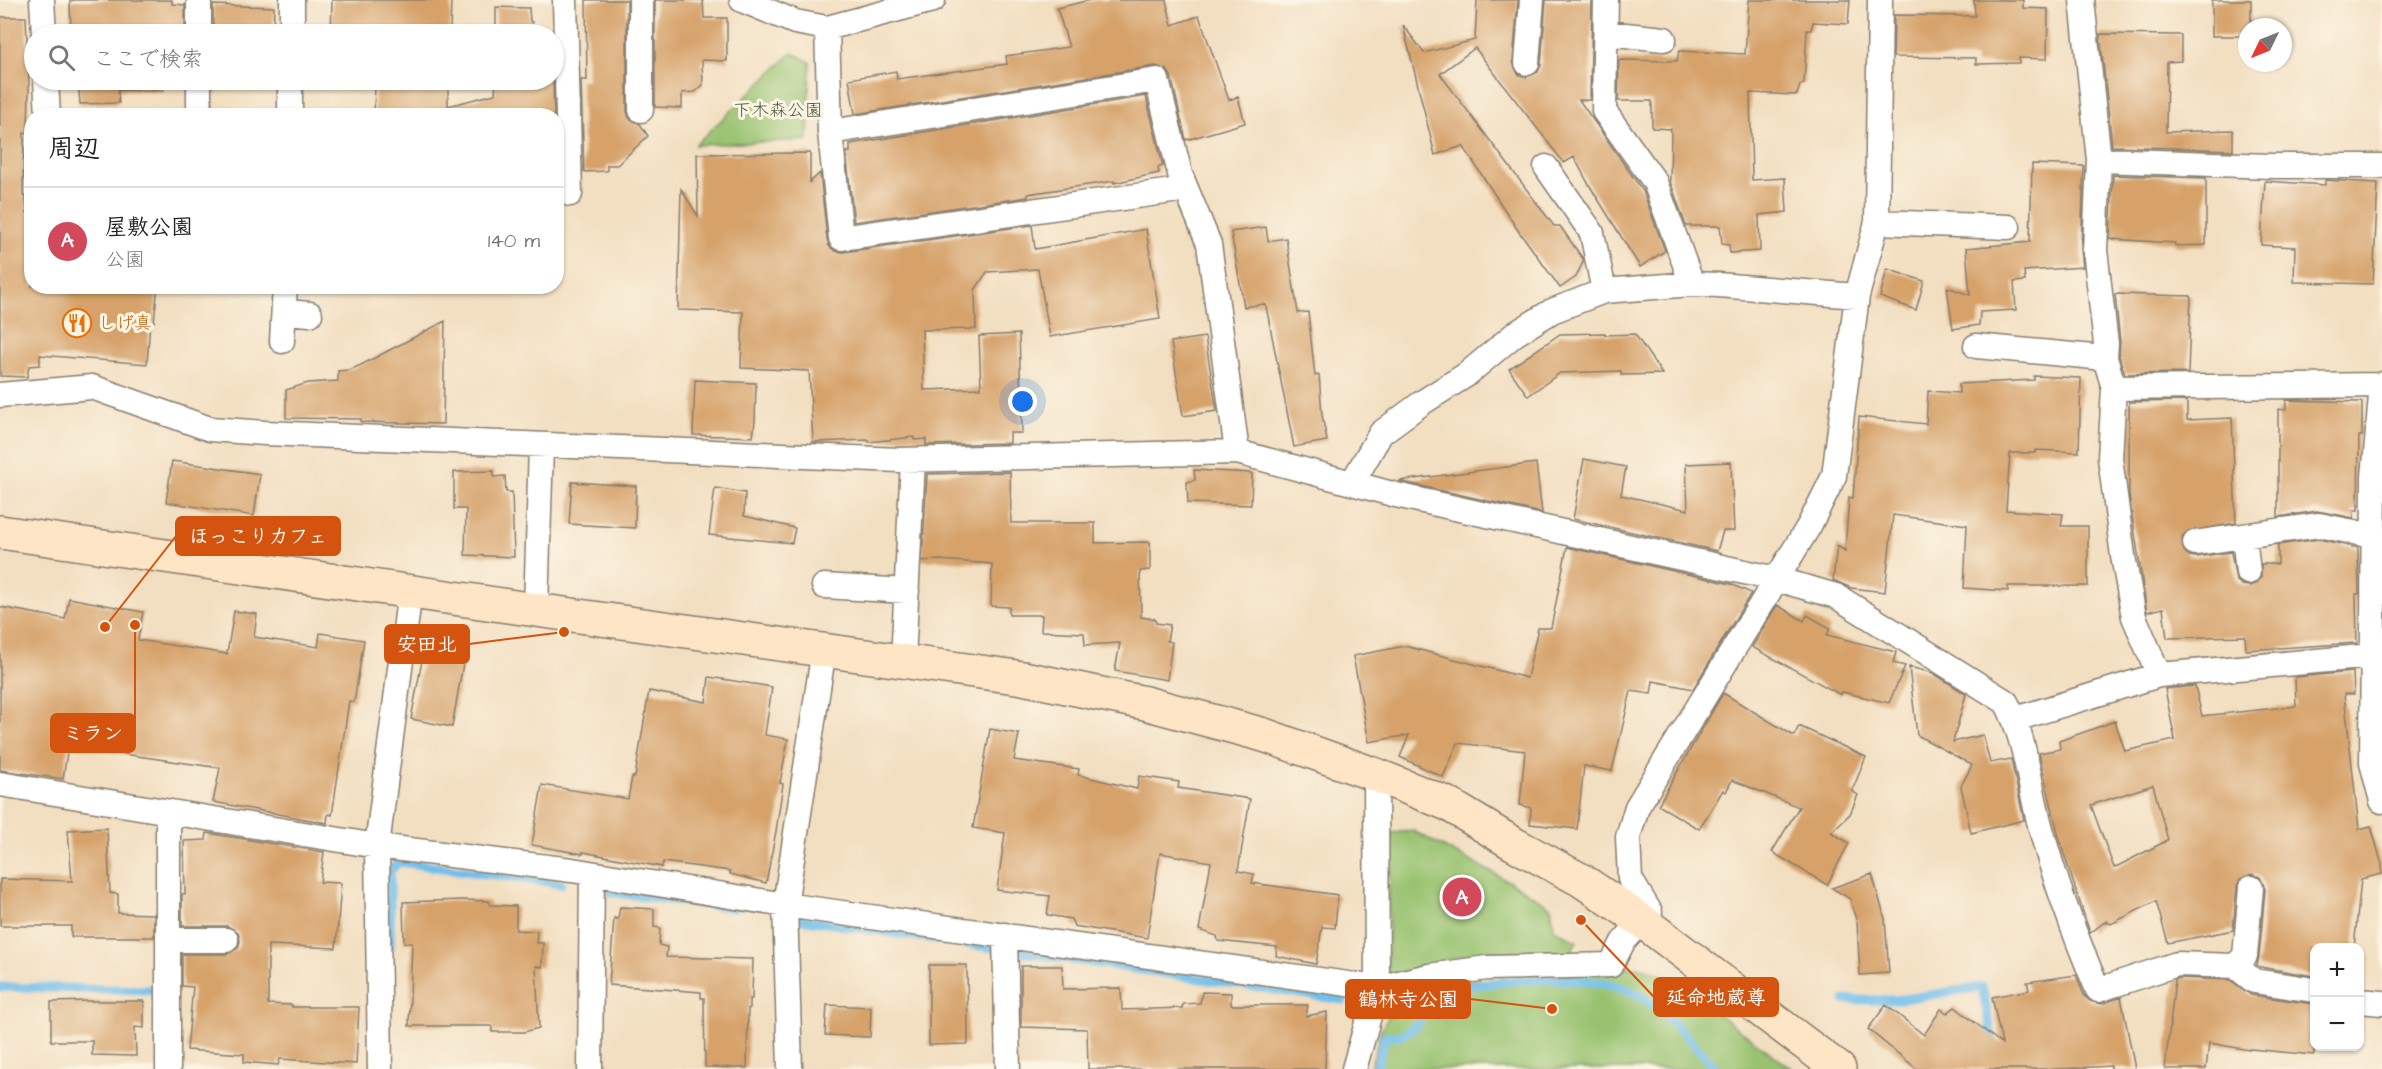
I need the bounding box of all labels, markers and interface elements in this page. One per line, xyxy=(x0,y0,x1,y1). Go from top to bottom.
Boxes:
north arrow xyxy=(2238,18,2292,72)
search box xyxy=(24,24,564,90)
icon: search xyxy=(45,41,78,74)
text: ここで検索 xyxy=(93,44,203,75)
park label: 下木森公園 xyxy=(733,98,823,123)
text: 周辺 xyxy=(48,131,100,167)
text: 屋敷公園 xyxy=(105,212,193,243)
text: A xyxy=(61,227,74,255)
text: 140 m xyxy=(488,227,540,255)
text: 公園 xyxy=(105,246,145,274)
restaurant icon: しげ真 xyxy=(61,307,93,339)
place label: しげ真 xyxy=(98,311,152,336)
your location xyxy=(1008,387,1037,416)
callout: ほっこりカフェ xyxy=(176,517,340,555)
text: ほっこりカフェ xyxy=(189,523,327,551)
callout: 安田北 xyxy=(385,625,469,663)
text: 安田北 xyxy=(397,631,457,659)
callout: ミラン xyxy=(51,714,135,752)
text: ミラン xyxy=(63,720,123,748)
pin: A xyxy=(1442,874,1482,920)
map controls xyxy=(2310,943,2364,1051)
button: + xyxy=(2310,943,2364,997)
callout: 延命地蔵尊 xyxy=(1654,978,1778,1016)
callout: 鶴林寺公園 xyxy=(1346,980,1470,1018)
text: 延命地蔵尊 xyxy=(1666,984,1766,1012)
text: 鶴林寺公園 xyxy=(1358,986,1458,1014)
button: − xyxy=(2310,997,2364,1051)

